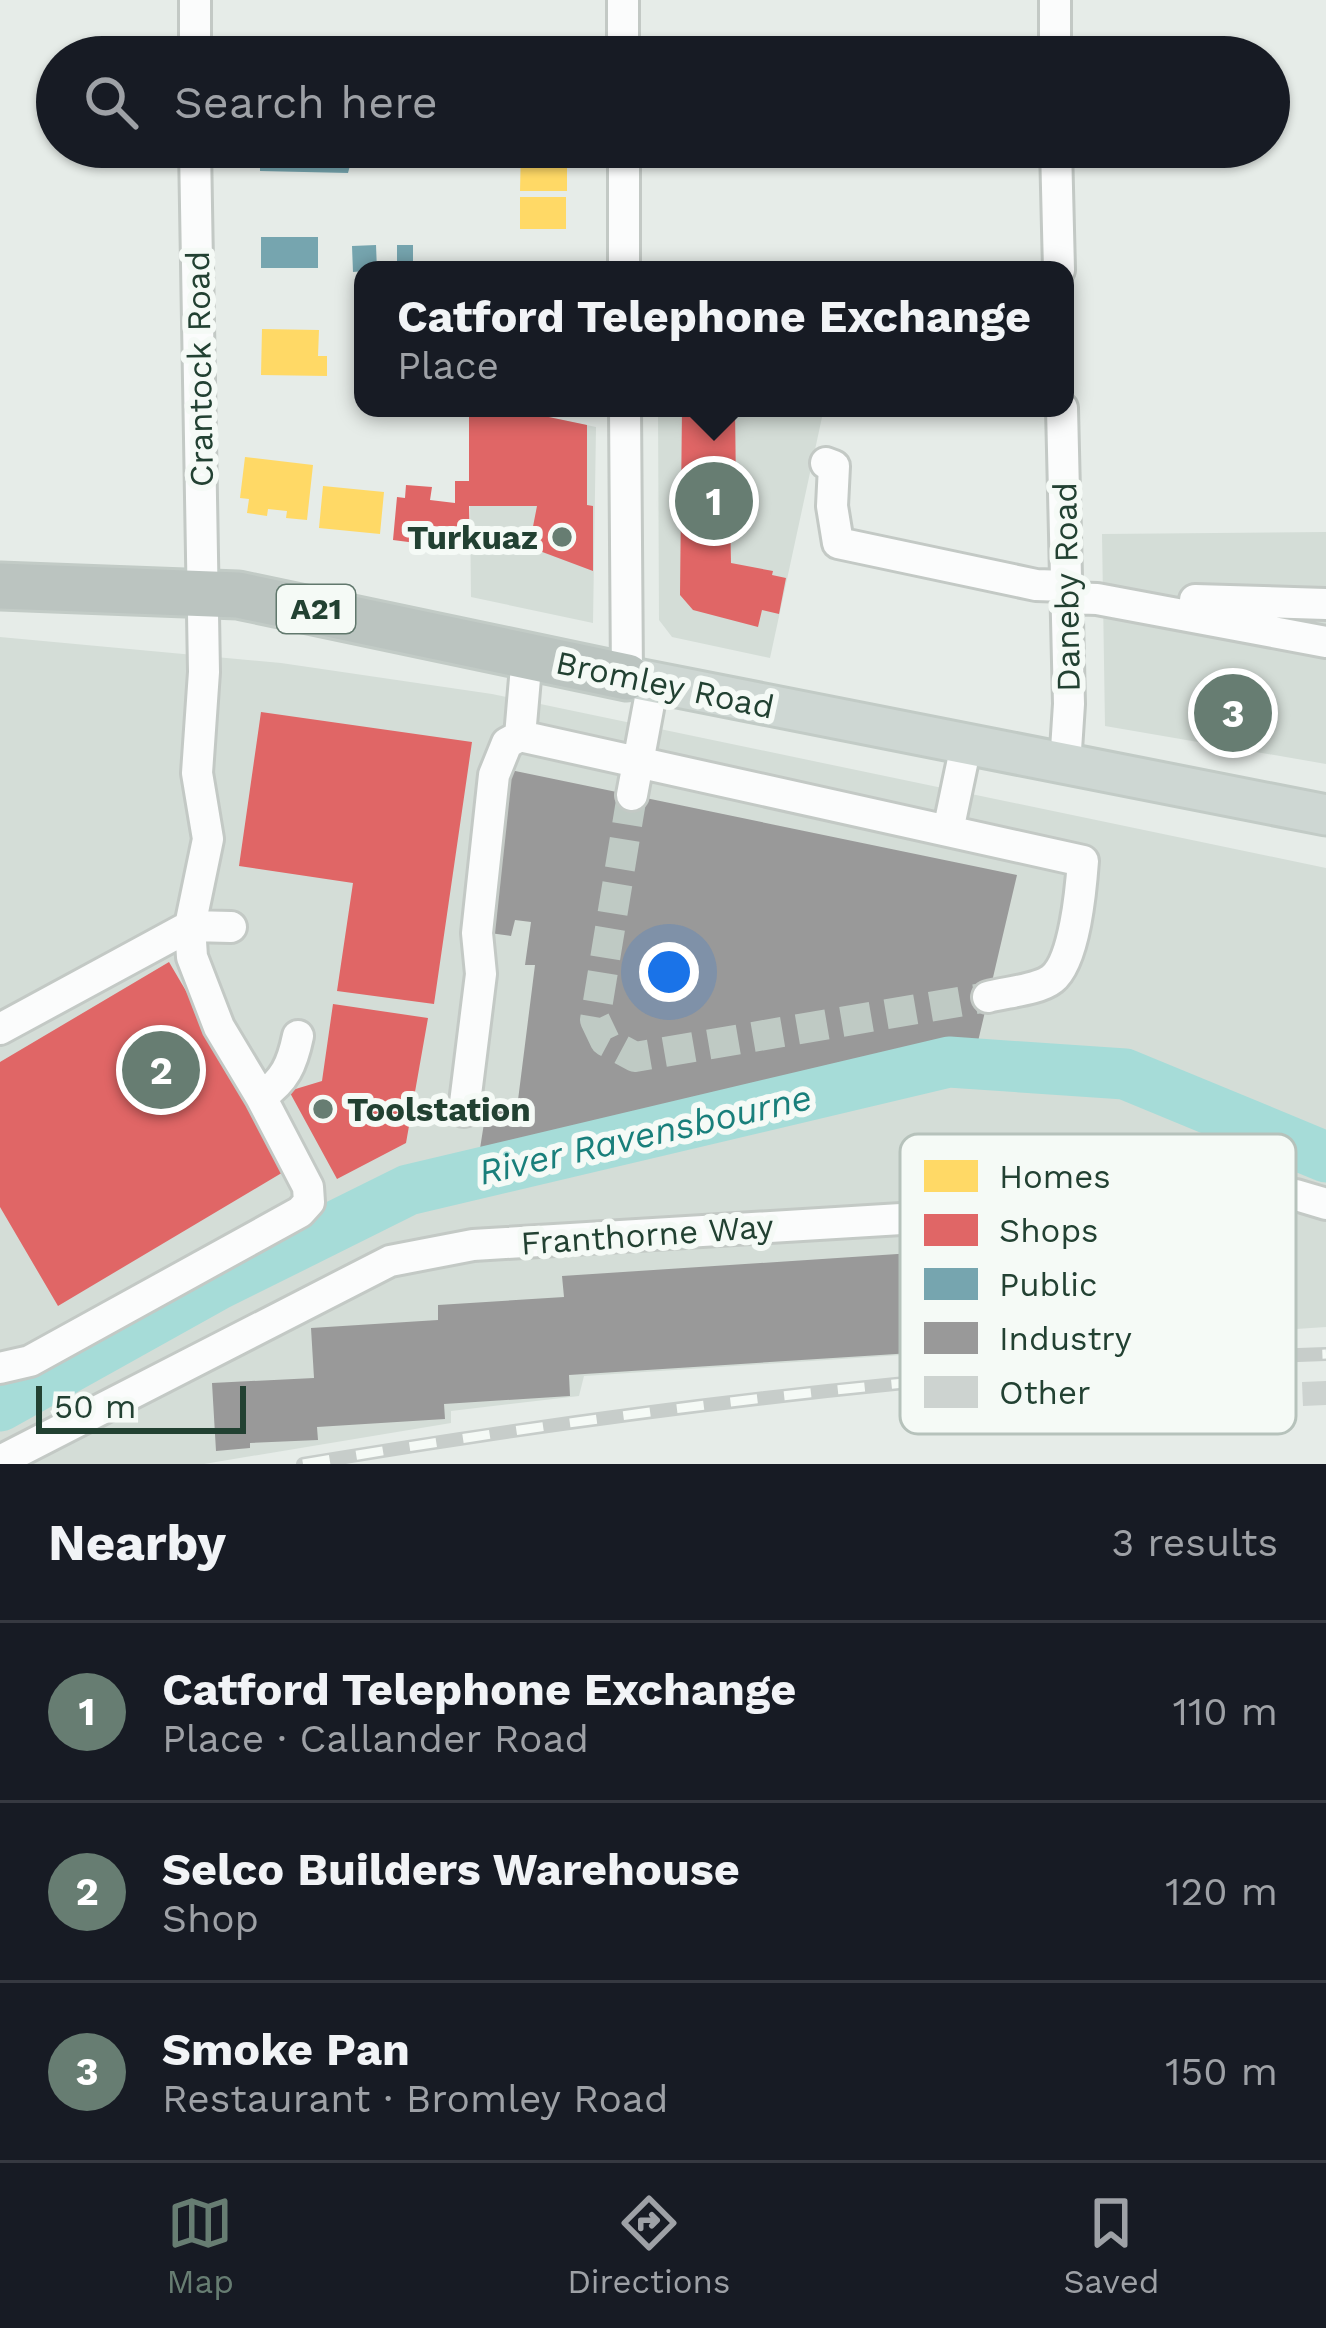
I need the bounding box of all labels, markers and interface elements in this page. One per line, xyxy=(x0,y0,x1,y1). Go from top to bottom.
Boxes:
search box xyxy=(36,36,1290,168)
icon: search xyxy=(78,69,144,135)
text: Search here xyxy=(174,76,438,129)
street label: Crantock Road xyxy=(178,250,221,488)
popup xyxy=(354,261,1074,417)
text: Catford Telephone Exchange xyxy=(397,290,1031,343)
text: Place xyxy=(397,343,499,388)
pin: 1 xyxy=(675,456,753,546)
street label: Daneby Road xyxy=(1045,482,1088,692)
place label: Turkuaz xyxy=(407,518,538,557)
marker: Turkuaz xyxy=(549,524,575,550)
road number: A21 xyxy=(277,585,355,633)
street label: Bromley Road xyxy=(552,642,778,727)
pin: 3 xyxy=(1194,668,1272,758)
your location xyxy=(639,942,699,1002)
pin: 2 xyxy=(122,1025,200,1115)
water label: River Ravensbourne xyxy=(475,1076,816,1194)
place label: Toolstation xyxy=(347,1090,531,1129)
marker: Toolstation xyxy=(310,1096,336,1122)
legend xyxy=(900,1134,1296,1434)
text: Homes xyxy=(999,1157,1111,1196)
street label: Franthorne Way xyxy=(519,1206,775,1263)
text: Shops xyxy=(999,1211,1098,1250)
text: Public xyxy=(999,1265,1098,1304)
text: Industry xyxy=(999,1319,1132,1358)
text: Other xyxy=(999,1373,1090,1412)
scale bar xyxy=(36,1380,246,1433)
text: 50 m xyxy=(54,1387,136,1426)
text: Nearby xyxy=(48,1513,226,1572)
text: 3 results xyxy=(1112,1520,1278,1565)
text: Catford Telephone Exchange xyxy=(162,1663,796,1716)
text: 1 xyxy=(79,1689,95,1734)
text: 110 m xyxy=(1173,1689,1278,1734)
text: Place · Callander Road xyxy=(162,1716,589,1761)
text: Selco Builders Warehouse xyxy=(162,1843,740,1896)
text: 2 xyxy=(75,1869,99,1914)
text: 120 m xyxy=(1165,1869,1278,1914)
text: Shop xyxy=(162,1896,259,1941)
text: Smoke Pan xyxy=(162,2023,410,2076)
text: 3 xyxy=(75,2049,99,2094)
text: 150 m xyxy=(1165,2049,1278,2094)
text: Restaurant · Bromley Road xyxy=(162,2076,668,2121)
tab: Map xyxy=(167,2190,234,2301)
tab: Directions xyxy=(567,2190,730,2301)
tab: Saved xyxy=(1064,2190,1159,2301)

